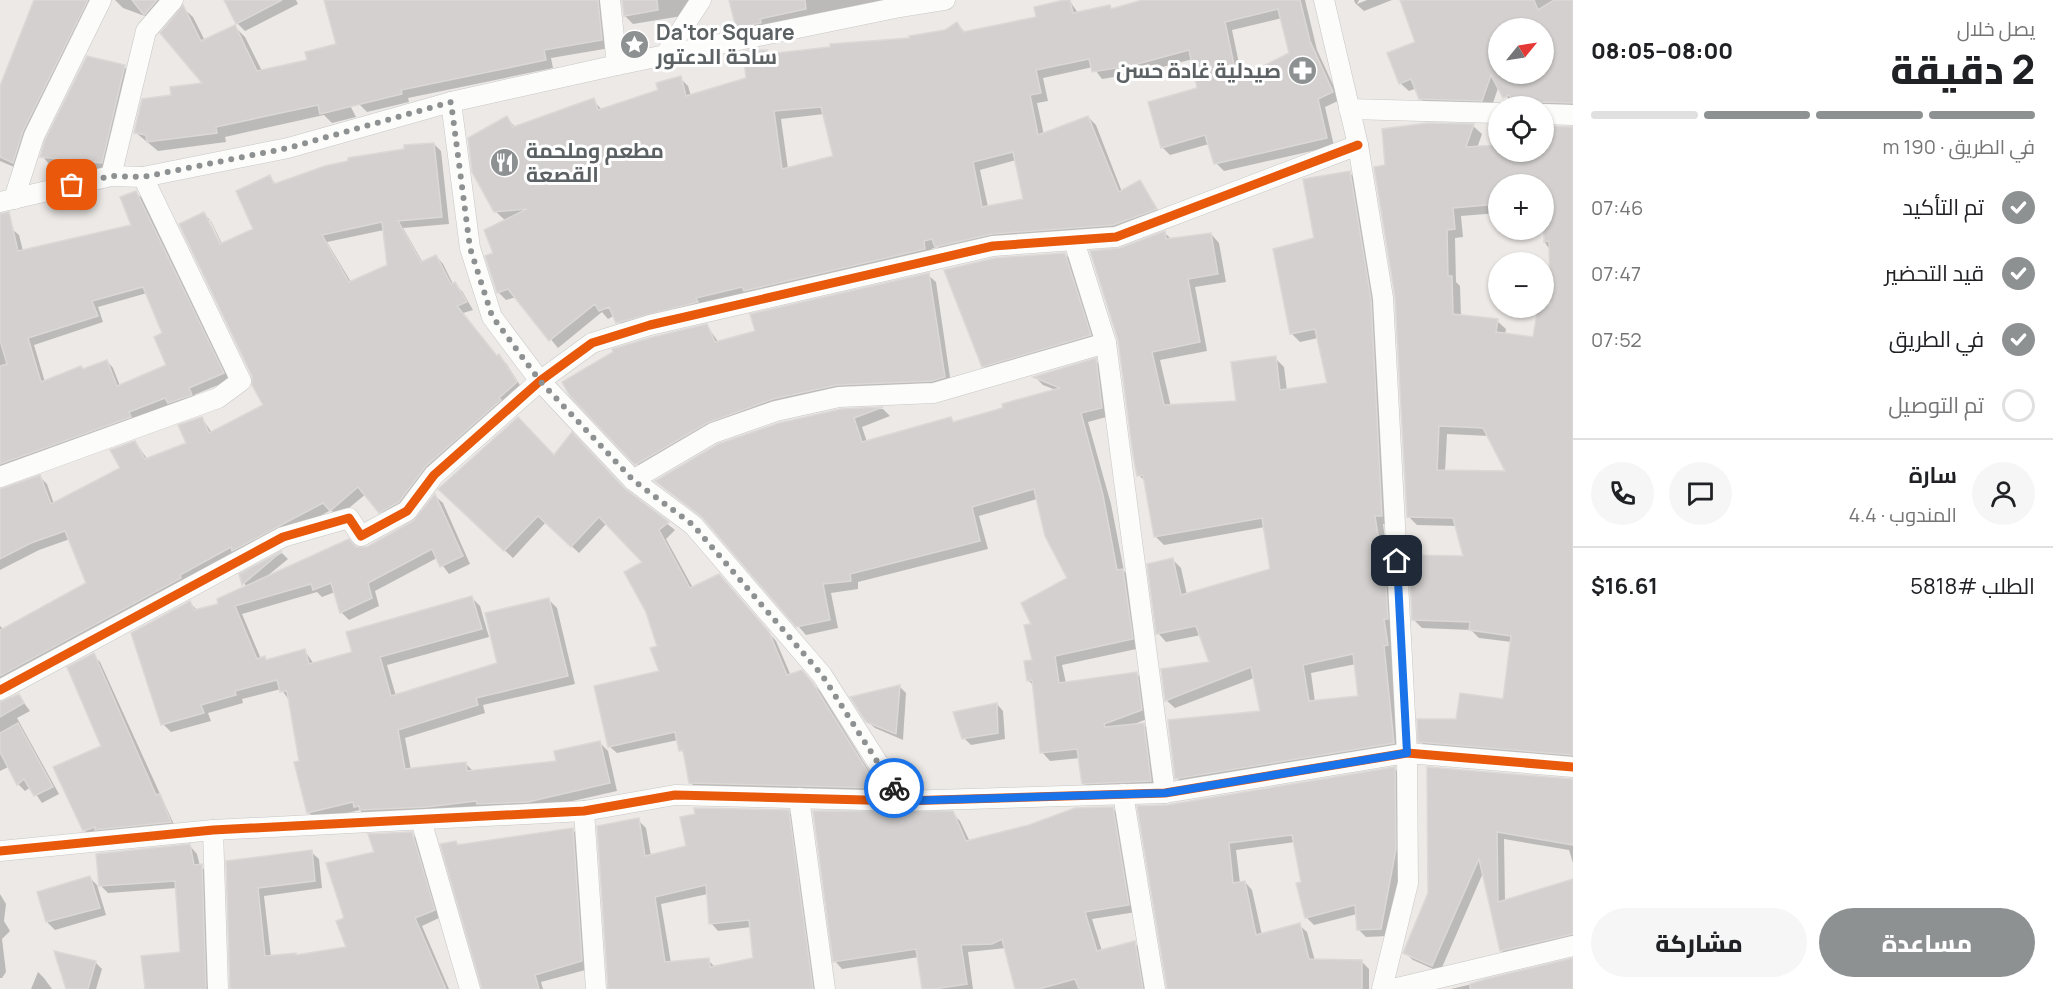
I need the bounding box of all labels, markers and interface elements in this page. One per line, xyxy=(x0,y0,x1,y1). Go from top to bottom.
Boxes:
text: يصل خلال xyxy=(1957,15,2035,42)
place label: Da'tor Square ساحة الدعتور xyxy=(655,18,795,70)
north arrow xyxy=(1488,18,1554,84)
map controls xyxy=(1488,18,1554,318)
place icon: Da'tor Square ساحة الدعتور xyxy=(619,28,651,60)
text: 08:00–08:05 xyxy=(1591,36,1733,66)
text: 2 دقيقة xyxy=(1890,42,2035,96)
pharmacy icon: صيدلية غادة حسن xyxy=(1286,54,1318,86)
place label: صيدلية غادة حسن xyxy=(1116,56,1281,84)
button: locate xyxy=(1488,96,1554,162)
text: في الطريق · 190 m xyxy=(1883,133,2035,160)
place label: مطعم وملحمة القصعة xyxy=(526,136,664,188)
restaurant icon: مطعم وملحمة القصعة xyxy=(489,146,521,178)
pin xyxy=(46,159,97,210)
icon: bag xyxy=(55,168,88,201)
button: + xyxy=(1488,174,1554,240)
icon: check xyxy=(2002,191,2035,224)
text: تم التأكيد xyxy=(1902,192,1984,222)
text: 07:46 xyxy=(1591,194,1643,221)
button: − xyxy=(1488,252,1554,318)
icon: check xyxy=(2002,257,2035,290)
text: قيد التحضير xyxy=(1884,258,1984,288)
text: 07:47 xyxy=(1591,260,1641,287)
icon: check xyxy=(2002,323,2035,356)
text: في الطريق xyxy=(1889,324,1984,354)
text: 07:52 xyxy=(1591,326,1642,353)
text: تم التوصيل xyxy=(1888,390,1984,420)
text: سارة xyxy=(1909,460,1957,490)
button: phone xyxy=(1591,462,1654,525)
button: chat xyxy=(1669,462,1732,525)
button: person xyxy=(1972,462,2035,525)
text: المندوب · 4.4 xyxy=(1849,501,1957,528)
pin xyxy=(1371,535,1422,586)
icon: home xyxy=(1380,544,1413,577)
text: $16.61 xyxy=(1591,571,1658,601)
text: الطلب #5818 xyxy=(1910,571,2035,601)
courier xyxy=(864,758,924,818)
icon: bike xyxy=(878,772,911,805)
button: مشاركة xyxy=(1591,908,1807,977)
button: مساعدة xyxy=(1819,908,2035,977)

